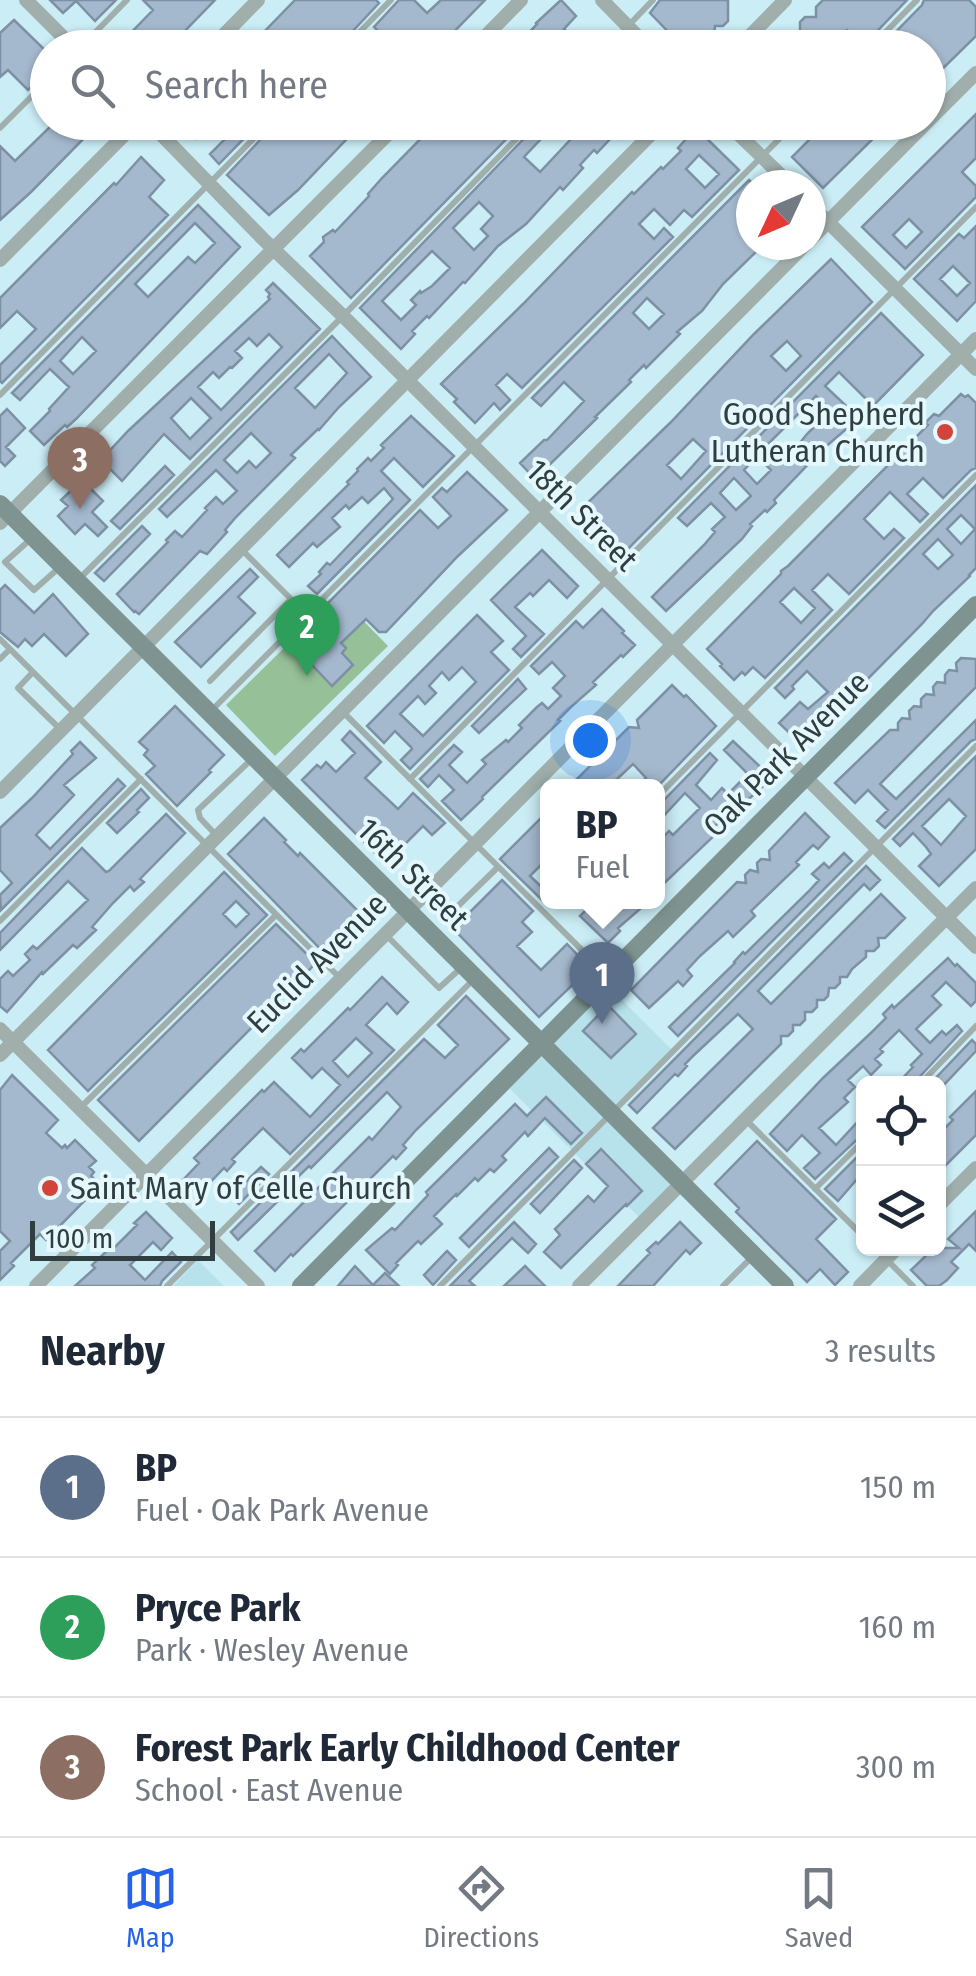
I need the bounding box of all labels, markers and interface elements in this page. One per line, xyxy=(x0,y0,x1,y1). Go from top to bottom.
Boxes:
search box xyxy=(30,30,946,140)
icon: search xyxy=(65,58,120,113)
text: Search here xyxy=(145,62,328,108)
north arrow xyxy=(736,170,826,260)
place label: Good Shepherd Lutheran Church xyxy=(711,395,925,470)
marker: Good Shepherd Lutheran Church xyxy=(934,421,956,443)
pin: 3 xyxy=(48,426,112,509)
street label: 18th Street xyxy=(518,451,646,579)
pin: 2 xyxy=(274,594,340,676)
street label: Oak Park Avenue xyxy=(695,663,877,845)
your location xyxy=(565,715,616,766)
popup xyxy=(540,779,665,909)
text: BP xyxy=(576,802,618,848)
street label: 16th Street xyxy=(349,810,477,938)
text: Fuel xyxy=(576,848,629,886)
street label: Euclid Avenue xyxy=(239,885,395,1041)
pin: 1 xyxy=(570,942,634,1024)
map controls xyxy=(856,1076,946,1256)
button: locate xyxy=(856,1076,946,1166)
button: layers xyxy=(856,1166,946,1256)
place label: Saint Mary of Celle Church xyxy=(70,1169,412,1207)
marker: Saint Mary of Celle Church xyxy=(39,1177,61,1199)
scale bar xyxy=(30,1216,215,1260)
text: 100 m xyxy=(45,1222,113,1255)
text: Nearby xyxy=(40,1326,165,1376)
text: 3 results xyxy=(825,1332,936,1370)
text: BP xyxy=(135,1445,177,1491)
text: 1 xyxy=(66,1468,79,1506)
text: 150 m xyxy=(860,1468,936,1506)
text: Fuel · Oak Park Avenue xyxy=(135,1491,429,1529)
text: Pryce Park xyxy=(135,1585,301,1631)
text: 2 xyxy=(65,1608,80,1646)
text: 160 m xyxy=(859,1608,936,1646)
text: Park · Wesley Avenue xyxy=(135,1631,409,1669)
text: Forest Park Early Childhood Center xyxy=(135,1725,680,1771)
text: 3 xyxy=(65,1748,80,1786)
text: 300 m xyxy=(856,1748,936,1786)
text: School · East Avenue xyxy=(135,1771,403,1809)
tab: Map xyxy=(123,1861,178,1954)
tab: Directions xyxy=(423,1861,539,1954)
tab: Saved xyxy=(785,1861,853,1954)

